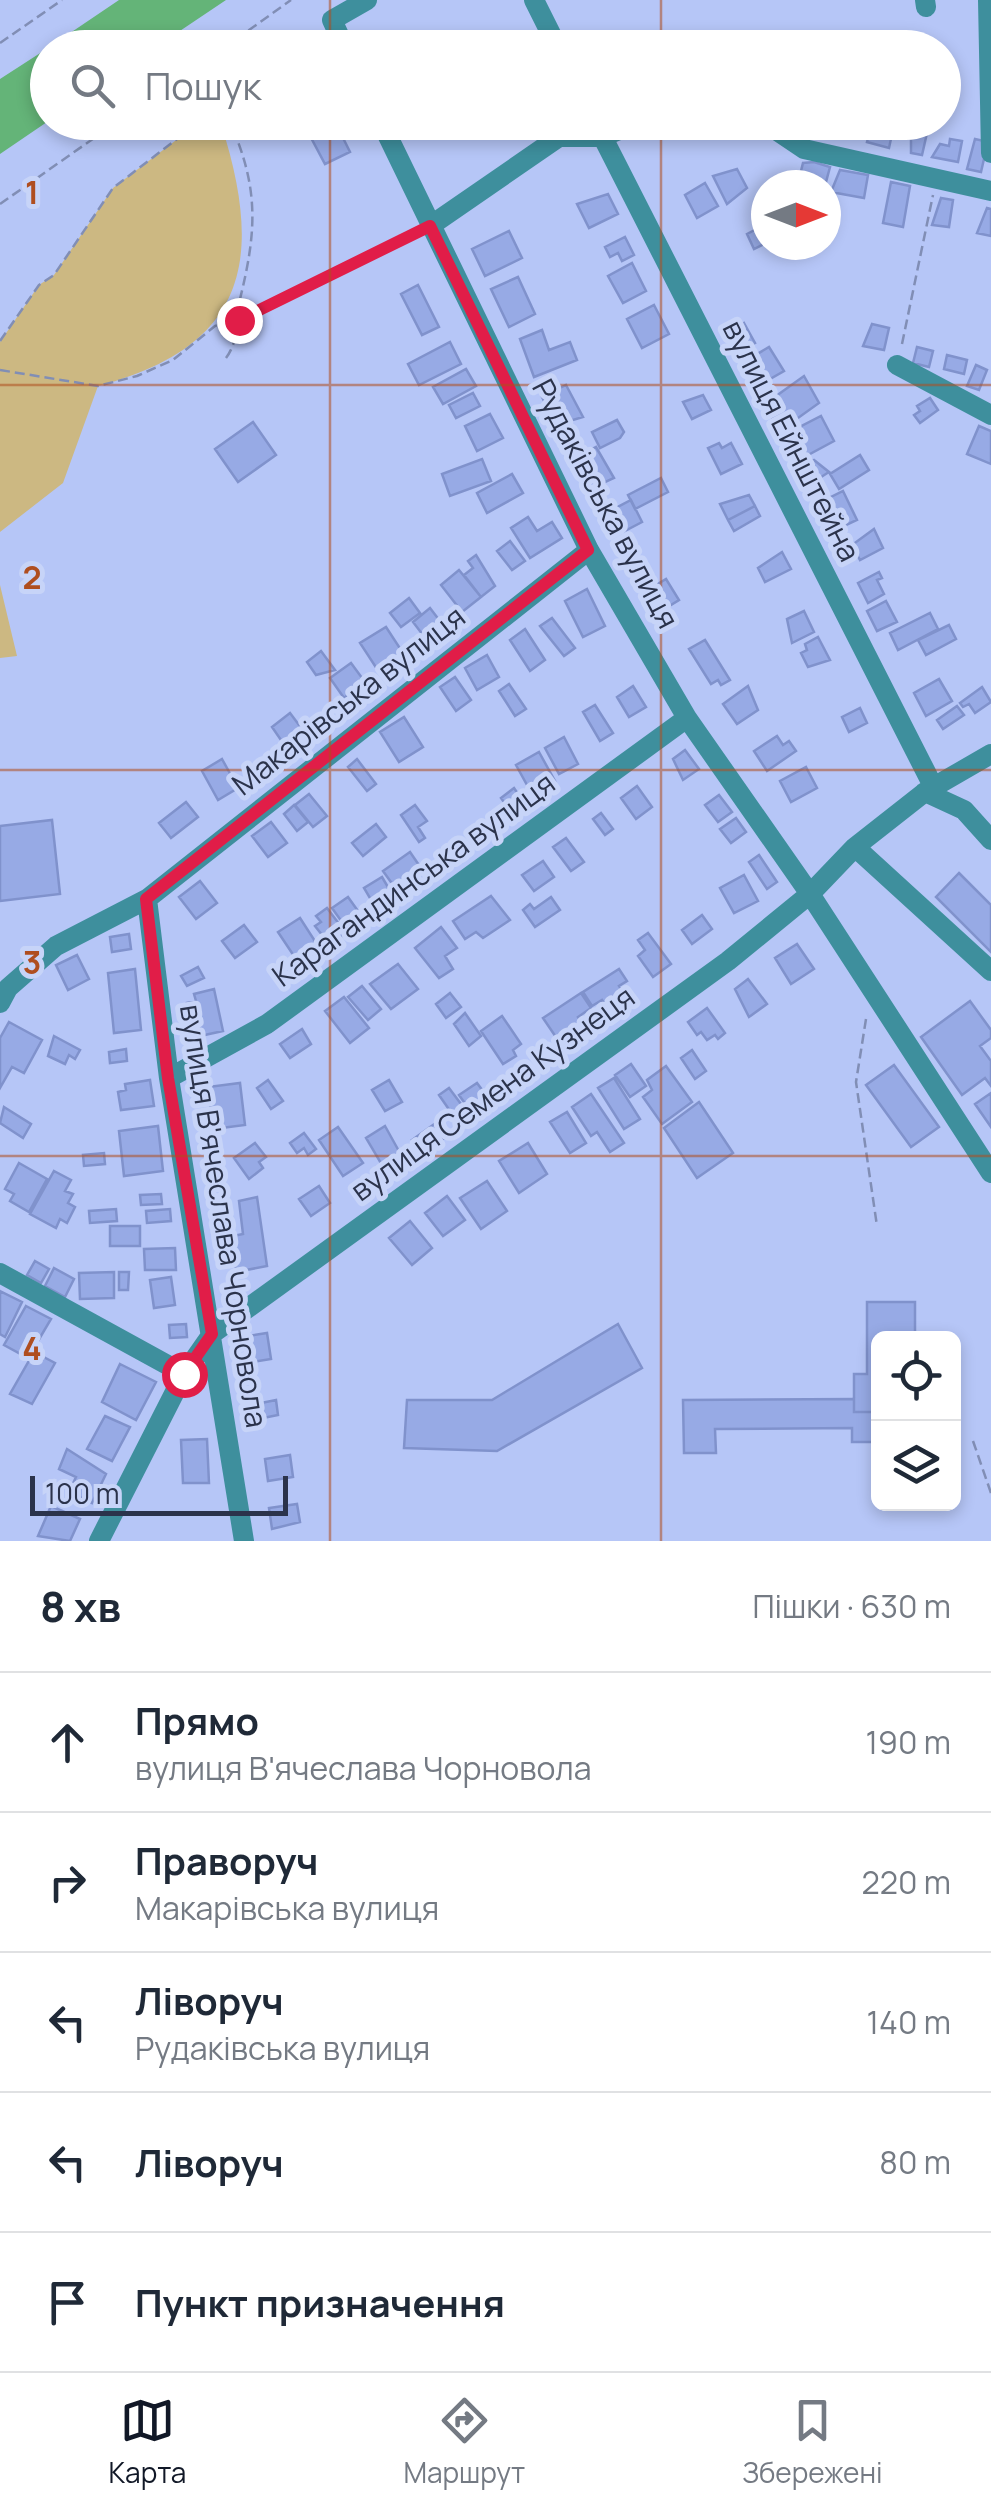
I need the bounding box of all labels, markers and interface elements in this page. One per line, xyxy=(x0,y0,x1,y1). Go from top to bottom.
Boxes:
search box xyxy=(30,30,961,140)
icon: search xyxy=(65,58,120,113)
text: Пошук xyxy=(145,59,261,111)
text: 1 xyxy=(25,170,39,214)
north arrow xyxy=(751,170,841,260)
route end xyxy=(217,298,263,344)
street label: вулиця Ейнштейна xyxy=(714,313,871,568)
street label: Рудаківська вулиця xyxy=(523,371,689,635)
text: 2 xyxy=(22,555,42,599)
street label: Макарівська вулиця xyxy=(223,596,473,804)
street label: Карагандинська вулиця xyxy=(263,762,563,995)
text: 3 xyxy=(23,940,41,984)
street label: вулиця Семена Кузнеця xyxy=(342,976,642,1210)
street label: вулиця В'ячеслава Чорновола xyxy=(171,1001,278,1430)
text: 4 xyxy=(22,1326,42,1370)
map controls xyxy=(871,1331,961,1511)
button: locate xyxy=(871,1331,961,1421)
route start xyxy=(162,1352,208,1398)
button: layers xyxy=(871,1421,961,1511)
scale bar xyxy=(30,1471,288,1516)
text: 100 m xyxy=(45,1474,119,1512)
text: 8 хв xyxy=(40,1577,121,1635)
text: Пішки · 630 m xyxy=(752,1584,951,1628)
text: Прямо xyxy=(135,1694,259,1746)
icon: ahead xyxy=(40,1715,95,1770)
text: 190 m xyxy=(866,1720,951,1764)
text: вулиця В'ячеслава Чорновола xyxy=(135,1746,592,1790)
text: Праворуч xyxy=(135,1834,318,1886)
icon: right xyxy=(40,1855,95,1910)
text: 220 m xyxy=(861,1860,951,1904)
text: Макарівська вулиця xyxy=(135,1886,439,1930)
text: Ліворуч xyxy=(135,1974,284,2026)
icon: left xyxy=(40,1995,95,2050)
text: 140 m xyxy=(867,2000,951,2044)
text: Рудаківська вулиця xyxy=(135,2026,430,2070)
icon: left xyxy=(40,2135,95,2190)
text: Ліворуч xyxy=(135,2136,284,2188)
text: 80 m xyxy=(879,2140,951,2184)
icon: arrive xyxy=(40,2275,95,2330)
text: Пункт призначення xyxy=(135,2276,505,2328)
tab: Карта xyxy=(108,2393,186,2491)
tab: Маршрут xyxy=(403,2393,525,2491)
tab: Збережені xyxy=(742,2393,883,2491)

